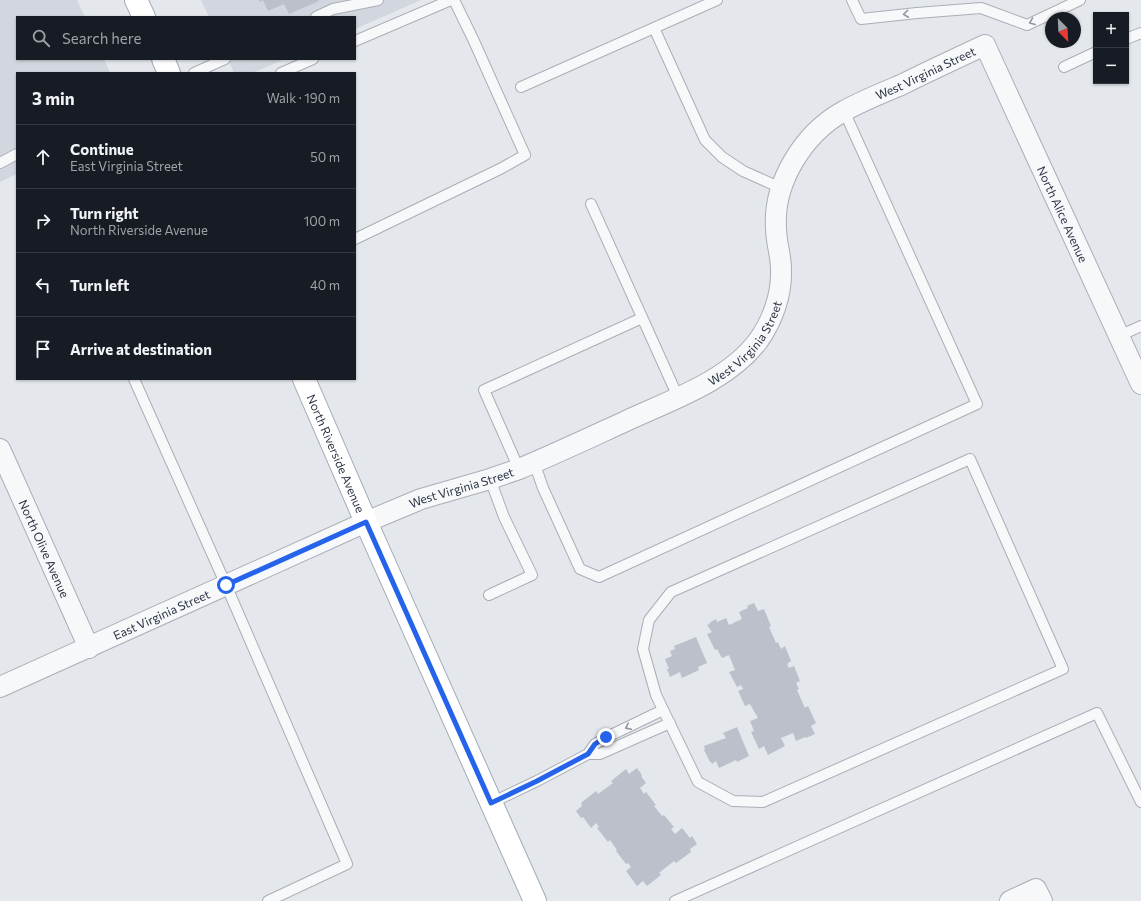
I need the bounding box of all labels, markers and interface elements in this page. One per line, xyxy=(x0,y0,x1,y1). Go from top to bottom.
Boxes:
one-way arrow xyxy=(903,9,909,18)
north arrow xyxy=(1045,12,1081,48)
map controls xyxy=(1093,12,1129,84)
button: + xyxy=(1093,12,1129,48)
search box xyxy=(16,16,356,60)
one-way arrow xyxy=(1029,18,1036,26)
icon: search xyxy=(30,27,52,49)
text: Search here xyxy=(62,29,141,47)
street label: West Virginia Street xyxy=(873,43,978,102)
button: − xyxy=(1093,48,1129,84)
text: 3 min xyxy=(32,88,75,109)
text: Walk · 190 m xyxy=(266,90,340,106)
text: Continue xyxy=(70,140,134,158)
icon: ahead xyxy=(32,146,54,168)
text: 50 m xyxy=(310,149,340,165)
text: East Virginia Street xyxy=(70,158,183,174)
street label: North Alice Avenue xyxy=(1035,164,1091,264)
text: Turn right xyxy=(70,204,139,222)
icon: right xyxy=(32,210,54,232)
text: 100 m xyxy=(304,213,340,229)
text: North Riverside Avenue xyxy=(70,222,208,238)
icon: left xyxy=(32,274,54,296)
text: Turn left xyxy=(70,276,129,294)
text: 40 m xyxy=(310,277,340,293)
street label: West Virginia Street xyxy=(705,299,784,388)
icon: arrive xyxy=(32,338,54,360)
text: Arrive at destination xyxy=(70,340,212,358)
street label: North Riverside Avenue xyxy=(304,392,368,515)
street label: West Virginia Street xyxy=(407,464,515,510)
street label: North Olive Avenue xyxy=(17,497,72,600)
route start xyxy=(217,576,235,594)
street label: East Virginia Street xyxy=(111,586,212,642)
one-way arrow xyxy=(625,722,633,730)
route end xyxy=(597,728,615,746)

